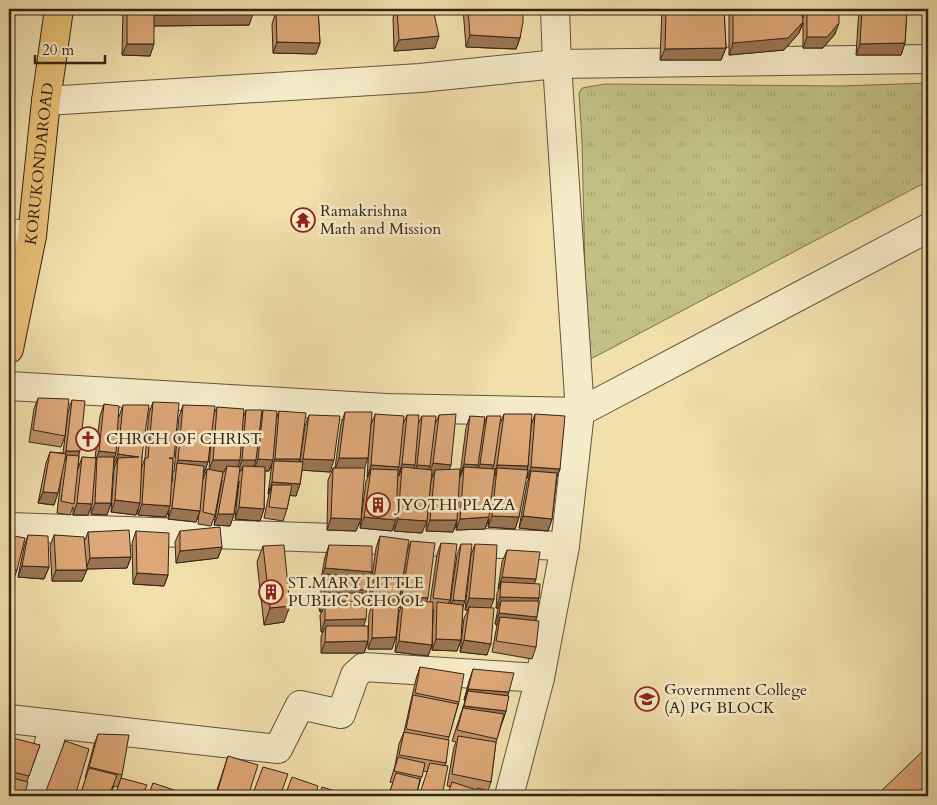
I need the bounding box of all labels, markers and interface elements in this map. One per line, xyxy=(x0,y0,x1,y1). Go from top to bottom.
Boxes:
scale bar xyxy=(35,32,105,64)
text: 20 m xyxy=(42,40,74,60)
street label: KORUKONDAROAD xyxy=(19,81,59,247)
place label: Ramakrishna Math and Mission xyxy=(320,200,441,240)
temple icon: Ramakrishna Math and Mission xyxy=(290,207,316,233)
church icon: CHRCH OF CHRIST xyxy=(75,426,101,452)
place label: CHRCH OF CHRIST xyxy=(106,428,262,450)
building icon: JYOTHI PLAZA xyxy=(365,492,391,518)
place label: JYOTHI PLAZA xyxy=(394,494,516,516)
place label: ST.MARY LITTLE PUBLIC SCHOOL xyxy=(288,572,424,612)
building icon: ST.MARY LITTLE PUBLIC SCHOOL xyxy=(258,579,284,605)
place label: Government College (A) PG BLOCK xyxy=(664,679,807,719)
school or university icon: Government College (A) PG BLOCK xyxy=(634,686,660,712)

